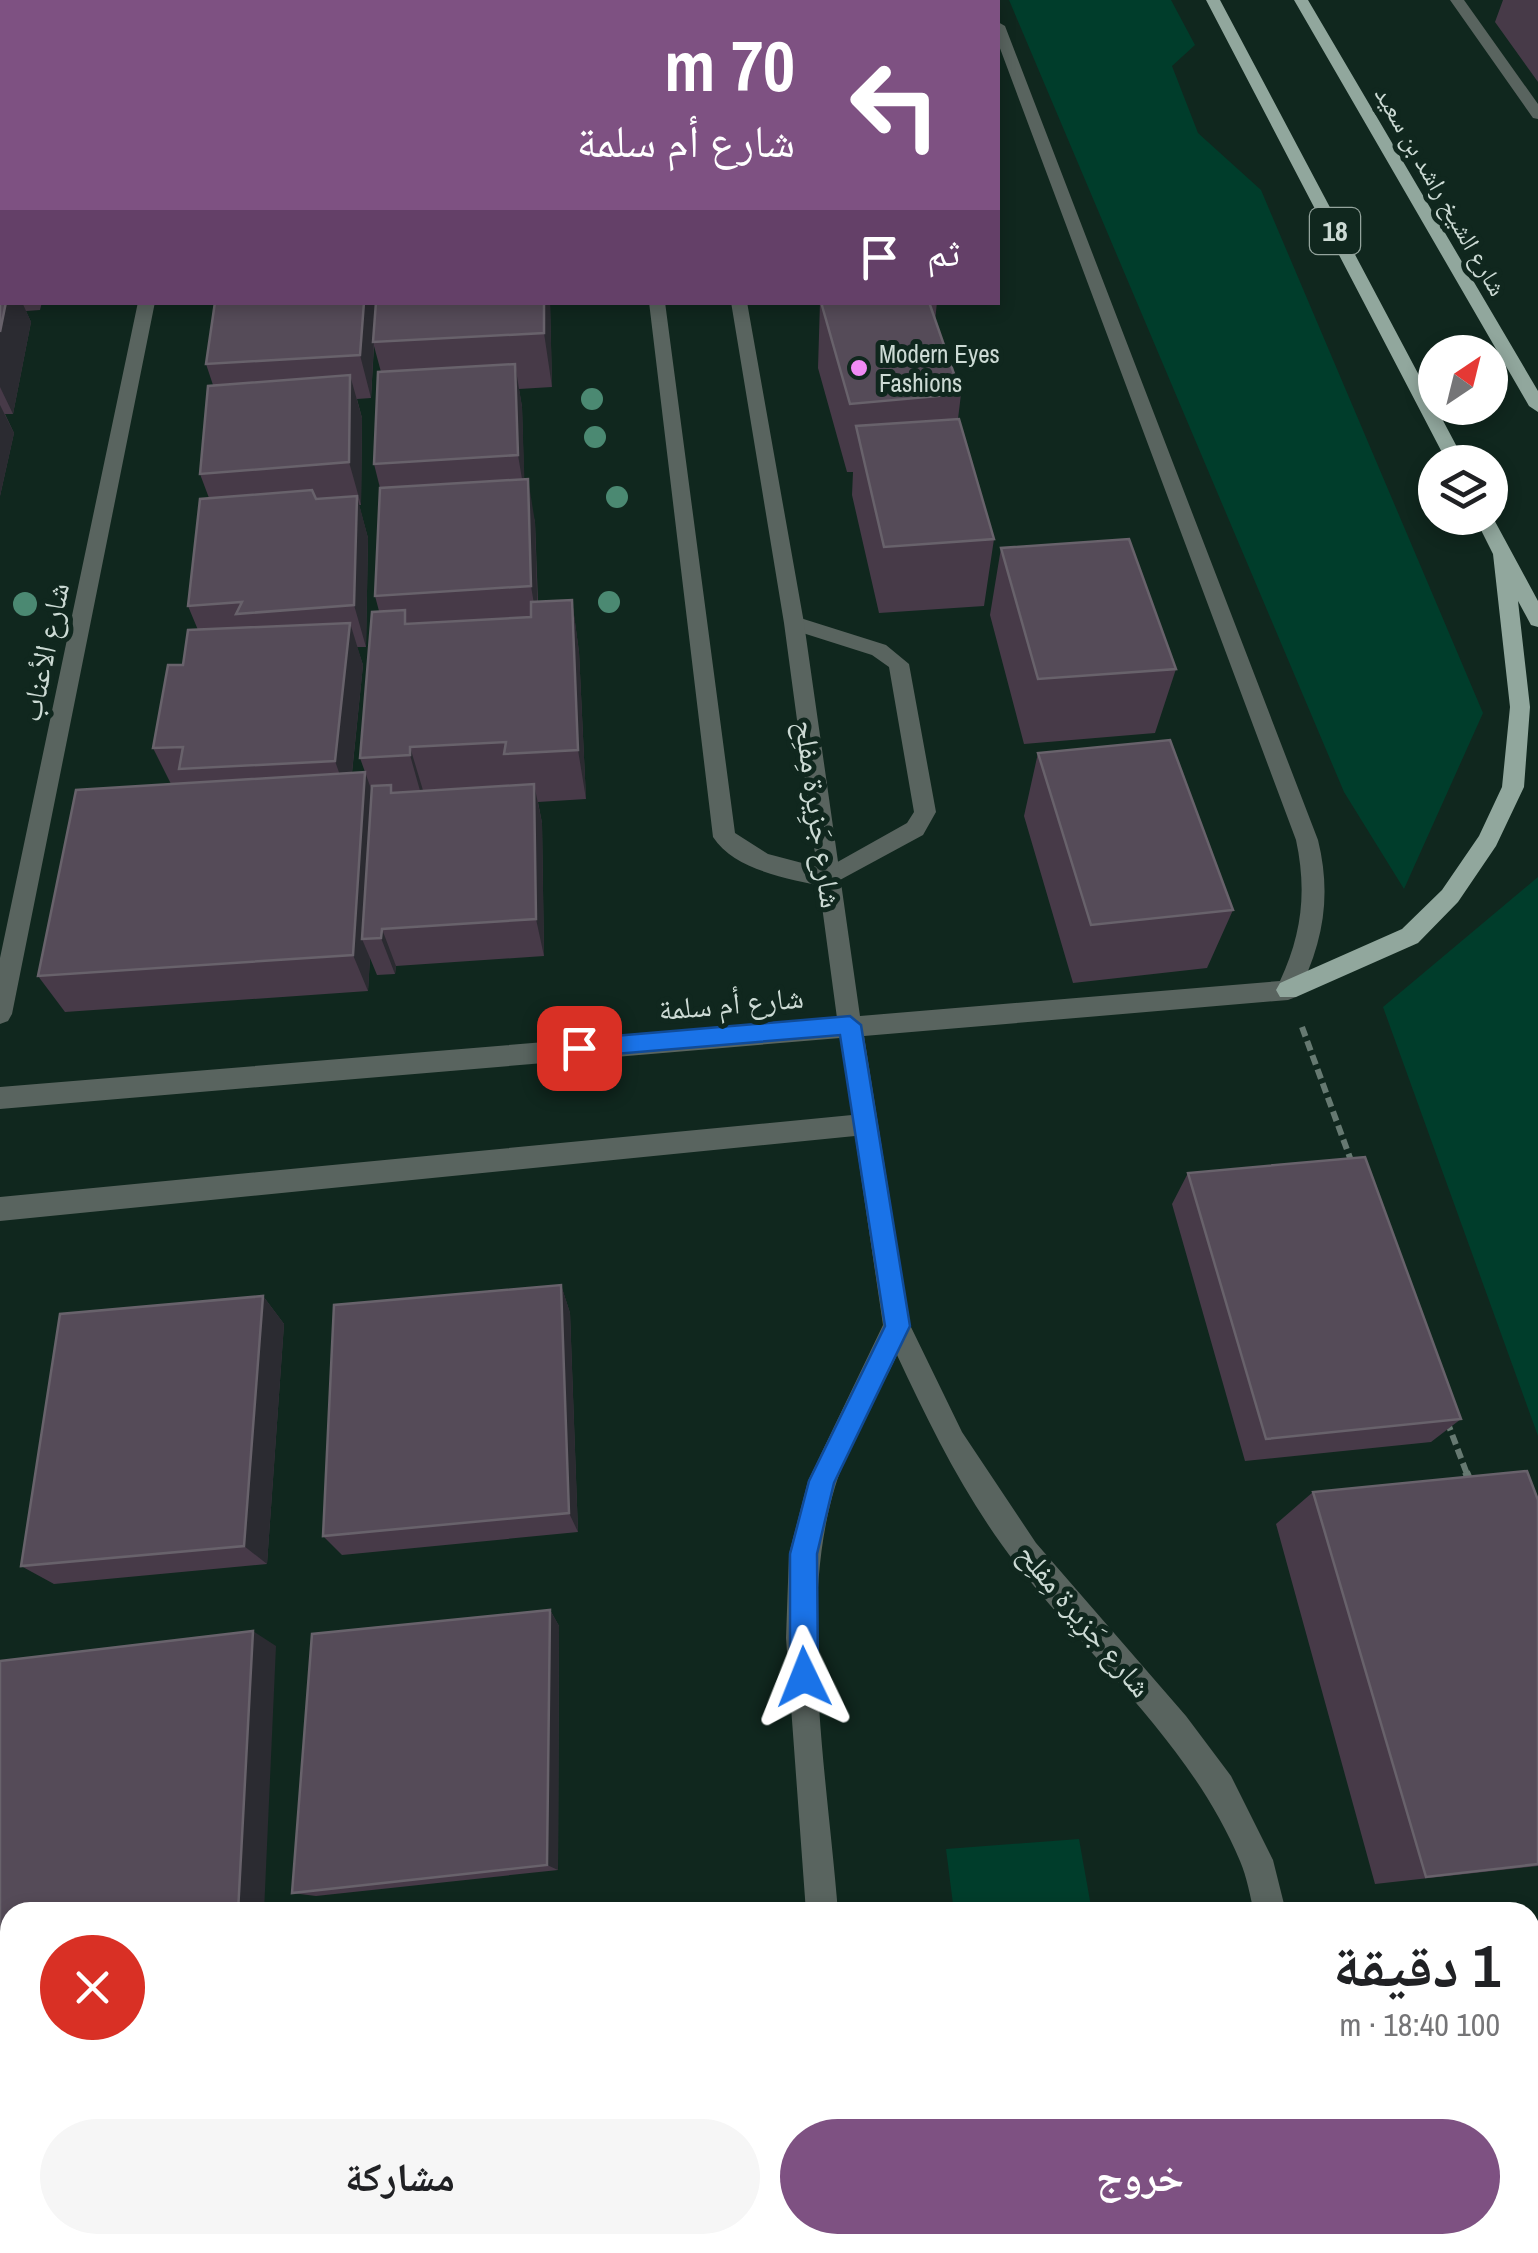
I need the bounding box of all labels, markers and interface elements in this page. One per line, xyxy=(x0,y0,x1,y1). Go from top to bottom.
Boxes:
text: 70 m xyxy=(664,19,795,113)
icon: left xyxy=(830,40,960,170)
street label: شارع الشيخ راشد بن سعيد xyxy=(1367,80,1515,302)
text: شارع أم سلمة xyxy=(577,110,795,171)
road number: 18 xyxy=(1310,208,1360,254)
text: ثم xyxy=(927,227,960,278)
icon: arrive xyxy=(852,230,907,285)
north arrow xyxy=(1418,335,1508,425)
map controls xyxy=(1418,335,1508,535)
place label: Modern Eyes Fashions xyxy=(879,337,1000,400)
marker: Modern Eyes Fashions xyxy=(848,357,870,379)
button: layers xyxy=(1418,445,1508,535)
street label: شارع الأعناب xyxy=(10,579,78,725)
street label: شارع جَزِيرة مِفلِح xyxy=(783,718,852,911)
street label: شارع أم سلمة xyxy=(657,977,805,1029)
pin xyxy=(537,1006,622,1091)
icon: arrive xyxy=(552,1021,607,1076)
street label: شارع جَزِيرة مِفلِح xyxy=(1007,1535,1161,1707)
position arrow xyxy=(752,1625,856,1729)
text: 1 دقيقة xyxy=(1333,1925,1500,2006)
button: close xyxy=(40,1935,145,2040)
text: 100 m · 18:40 xyxy=(1340,2003,1500,2046)
button: مشاركة xyxy=(40,2119,760,2234)
button: خروج xyxy=(780,2119,1500,2234)

